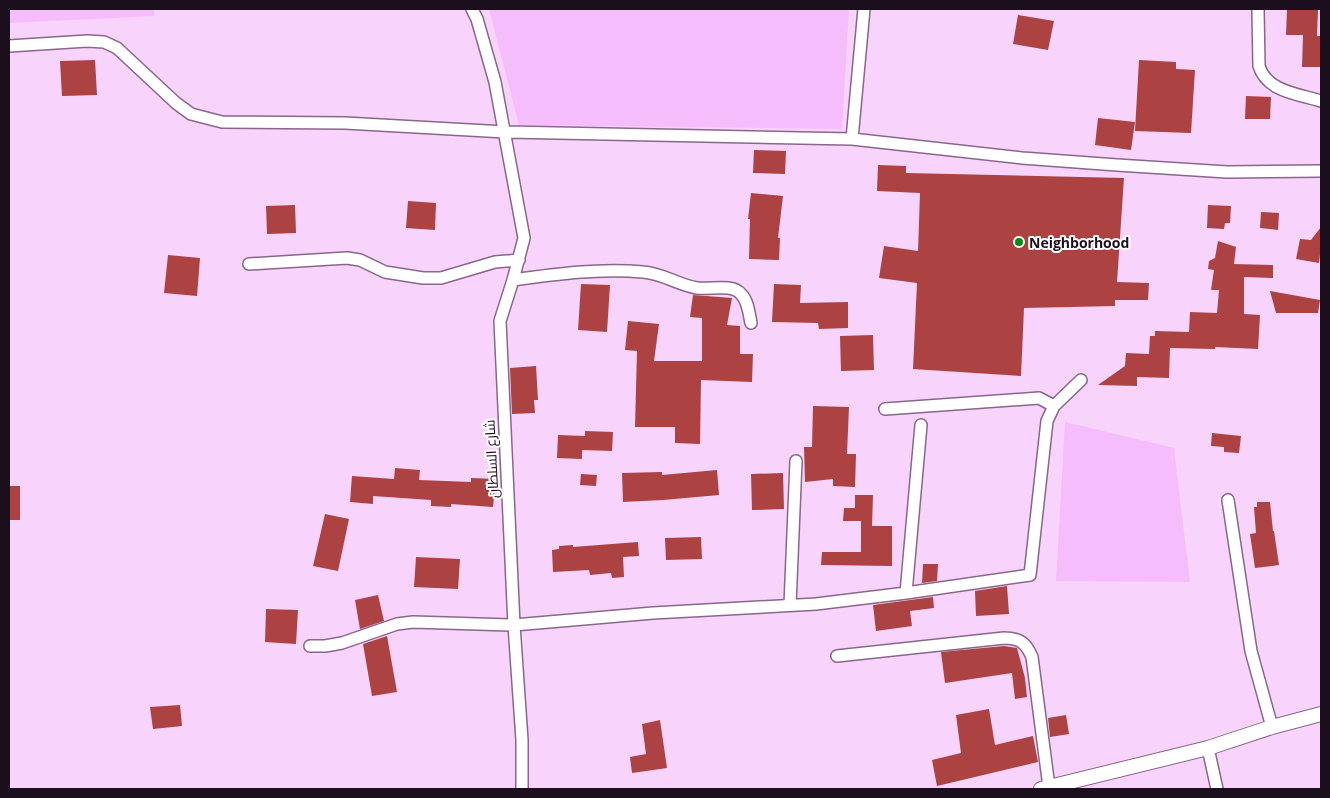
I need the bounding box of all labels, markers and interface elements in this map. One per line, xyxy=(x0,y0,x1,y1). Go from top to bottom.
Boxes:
place label: Neighborhood xyxy=(1029,233,1129,252)
marker: Neighborhood xyxy=(1013,236,1025,248)
street label: شارع السلطان xyxy=(479,419,503,499)

